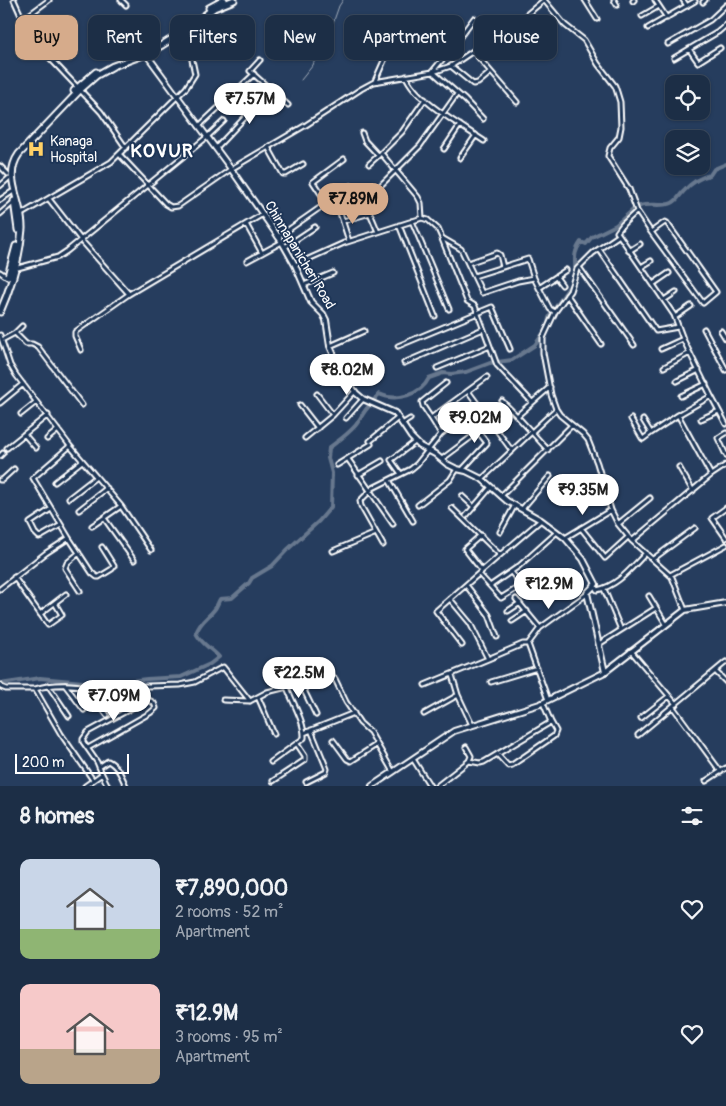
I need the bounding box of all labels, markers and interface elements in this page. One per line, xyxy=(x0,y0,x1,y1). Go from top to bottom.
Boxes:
chip: Buy xyxy=(15,15,78,60)
chip: Rent xyxy=(88,15,160,60)
chip: Filters xyxy=(170,15,255,60)
chip: New xyxy=(265,15,334,60)
chip: Apartment xyxy=(344,15,464,60)
chip: House xyxy=(474,15,557,60)
map controls xyxy=(665,75,710,175)
button: locate xyxy=(665,75,710,120)
pin: ₹7.57M xyxy=(209,82,291,125)
text: ₹7.57M xyxy=(225,89,275,109)
button: layers xyxy=(665,130,710,175)
place label: Kanaga Hospital xyxy=(50,133,97,166)
hospital icon: Kanaga Hospital xyxy=(26,139,46,159)
district label: KOVUR xyxy=(130,139,194,163)
pin: ₹7.89M xyxy=(312,182,394,225)
text: ₹7.89M xyxy=(328,189,378,209)
street label: Chinnapanicheri Road xyxy=(261,198,339,312)
pin: ₹8.02M xyxy=(306,354,388,396)
text: ₹8.02M xyxy=(321,360,373,380)
pin: ₹9.02M xyxy=(434,402,516,444)
text: ₹9.02M xyxy=(449,408,501,428)
pin: ₹9.35M xyxy=(542,474,624,516)
text: ₹9.35M xyxy=(558,480,608,500)
pin: ₹12.9M xyxy=(508,568,590,610)
text: ₹12.9M xyxy=(525,574,573,594)
pin: ₹22.5M xyxy=(258,656,340,699)
text: ₹22.5M xyxy=(273,663,325,683)
pin: ₹7.09M xyxy=(73,680,155,722)
text: ₹7.09M xyxy=(88,686,140,706)
scale bar xyxy=(15,751,129,774)
text: 200 m xyxy=(22,754,64,771)
icon: filters xyxy=(678,802,706,830)
text: 8 homes xyxy=(20,803,94,830)
text: ₹7,890,000 xyxy=(175,875,288,902)
icon: home xyxy=(60,879,120,939)
icon: heart xyxy=(678,895,706,923)
text: 2 rooms · 52 m² xyxy=(175,902,284,922)
text: Apartment xyxy=(175,922,250,942)
text: ₹12.9M xyxy=(175,1000,238,1027)
icon: home xyxy=(60,1004,120,1064)
icon: heart xyxy=(678,1020,706,1048)
text: 3 rooms · 95 m² xyxy=(175,1027,283,1047)
text: Apartment xyxy=(175,1047,250,1067)

